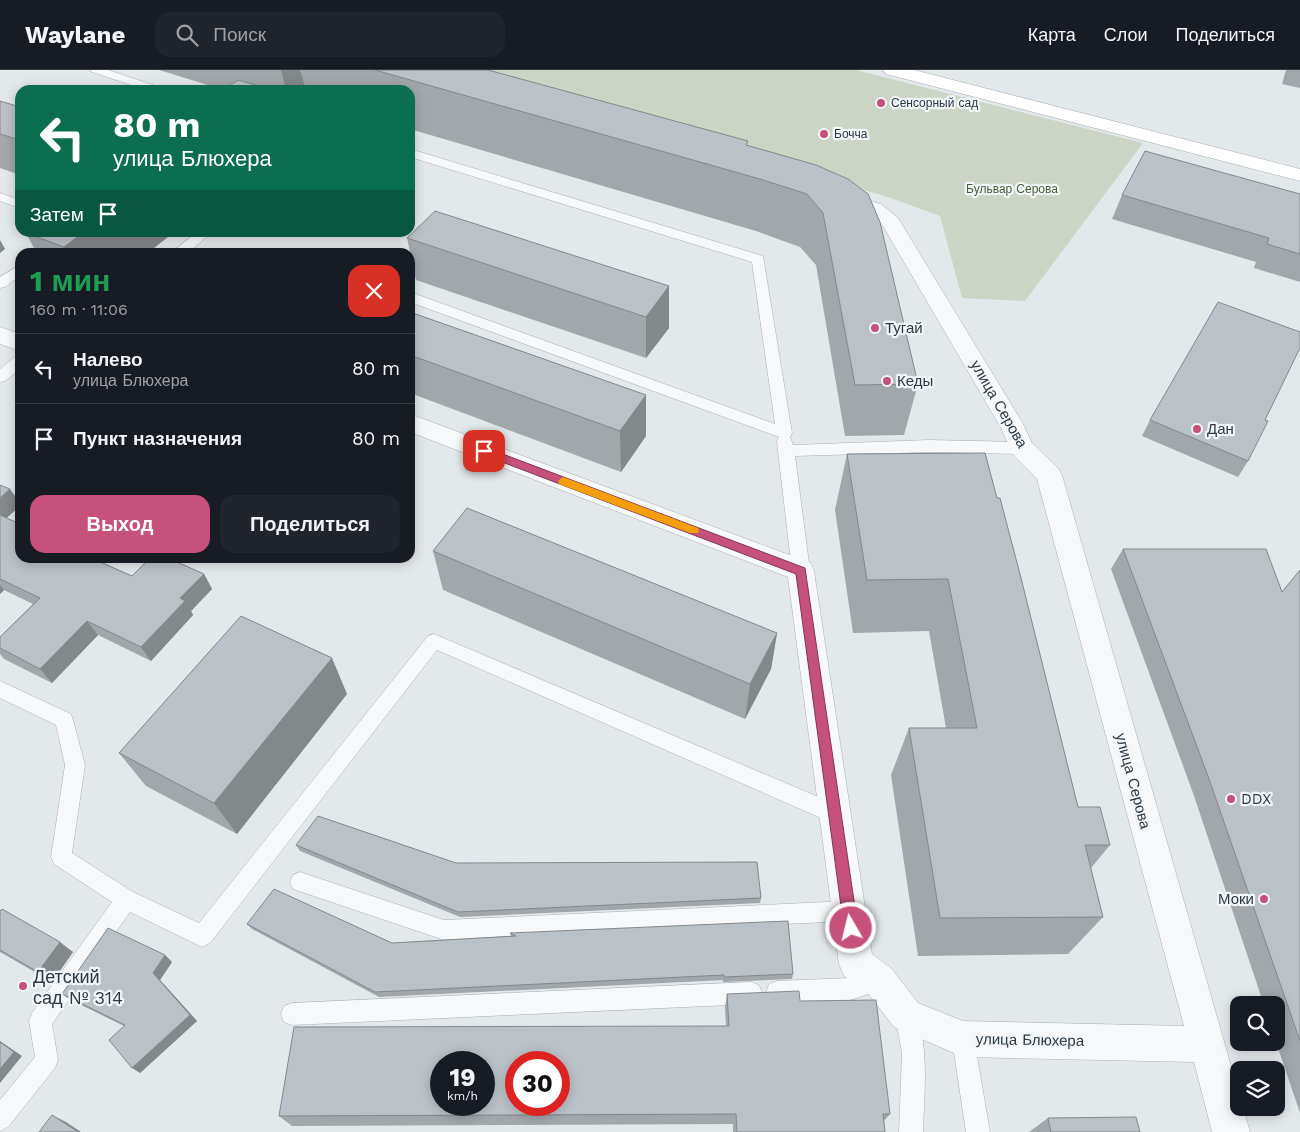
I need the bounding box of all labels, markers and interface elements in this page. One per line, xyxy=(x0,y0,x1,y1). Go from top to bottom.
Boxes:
search box xyxy=(155,12,505,57)
text: Waylane xyxy=(25,21,125,49)
icon: search xyxy=(173,21,201,49)
text: Поиск xyxy=(213,23,266,46)
text: Карта xyxy=(1028,24,1076,45)
text: Слои xyxy=(1104,24,1148,45)
text: Поделиться xyxy=(1176,24,1275,45)
place label: Сенсорный сад xyxy=(891,96,978,110)
marker: Сенсорный сад xyxy=(875,97,887,109)
text: 80 m xyxy=(113,104,200,146)
icon: left xyxy=(30,105,95,170)
place label: Бочча xyxy=(834,127,868,141)
marker: Бочча xyxy=(818,128,830,140)
text: улица Блюхера xyxy=(113,146,272,171)
park label: Бульвар Серова xyxy=(966,182,1058,196)
icon: arrive xyxy=(94,200,122,228)
text: Затем xyxy=(30,203,84,226)
text: 1 мин xyxy=(30,263,110,298)
button: close xyxy=(348,265,400,317)
text: 160 m · 11:06 xyxy=(30,300,128,319)
place label: Тугай xyxy=(885,319,923,337)
marker: Тугай xyxy=(869,322,881,334)
text: Налево xyxy=(73,348,143,371)
icon: left xyxy=(30,355,58,383)
text: 80 m xyxy=(352,357,400,380)
street label: улица Серова xyxy=(967,357,1032,452)
text: улица Блюхера xyxy=(73,371,188,390)
place label: Кеды xyxy=(897,372,933,390)
marker: Кеды xyxy=(881,375,893,387)
place label: Дан xyxy=(1207,420,1234,438)
marker: Дан xyxy=(1191,423,1203,435)
icon: arrive xyxy=(30,425,58,453)
text: Пункт назначения xyxy=(73,427,242,450)
text: 80 m xyxy=(352,427,400,450)
pin xyxy=(463,430,505,472)
icon: arrive xyxy=(470,437,498,465)
button: Выход xyxy=(30,495,210,553)
button: Поделиться xyxy=(220,495,400,553)
street label: улица Серова xyxy=(1112,731,1155,831)
place label: DDX xyxy=(1241,790,1271,808)
marker: DDX xyxy=(1225,793,1237,805)
place label: Моки xyxy=(1218,890,1254,908)
marker: Моки xyxy=(1258,893,1270,905)
position arrow xyxy=(824,901,876,953)
place label: Детский сад № 314 xyxy=(33,966,123,1008)
marker: Детский сад № 314 xyxy=(17,980,29,992)
map controls xyxy=(1230,996,1285,1116)
button: search xyxy=(1230,996,1285,1051)
street label: улица Блюхера xyxy=(976,1030,1085,1050)
speed limit sign: 30 xyxy=(505,1051,570,1116)
button: layers xyxy=(1230,1061,1285,1116)
text: 19 xyxy=(449,1063,476,1092)
text: km/h xyxy=(447,1089,478,1103)

